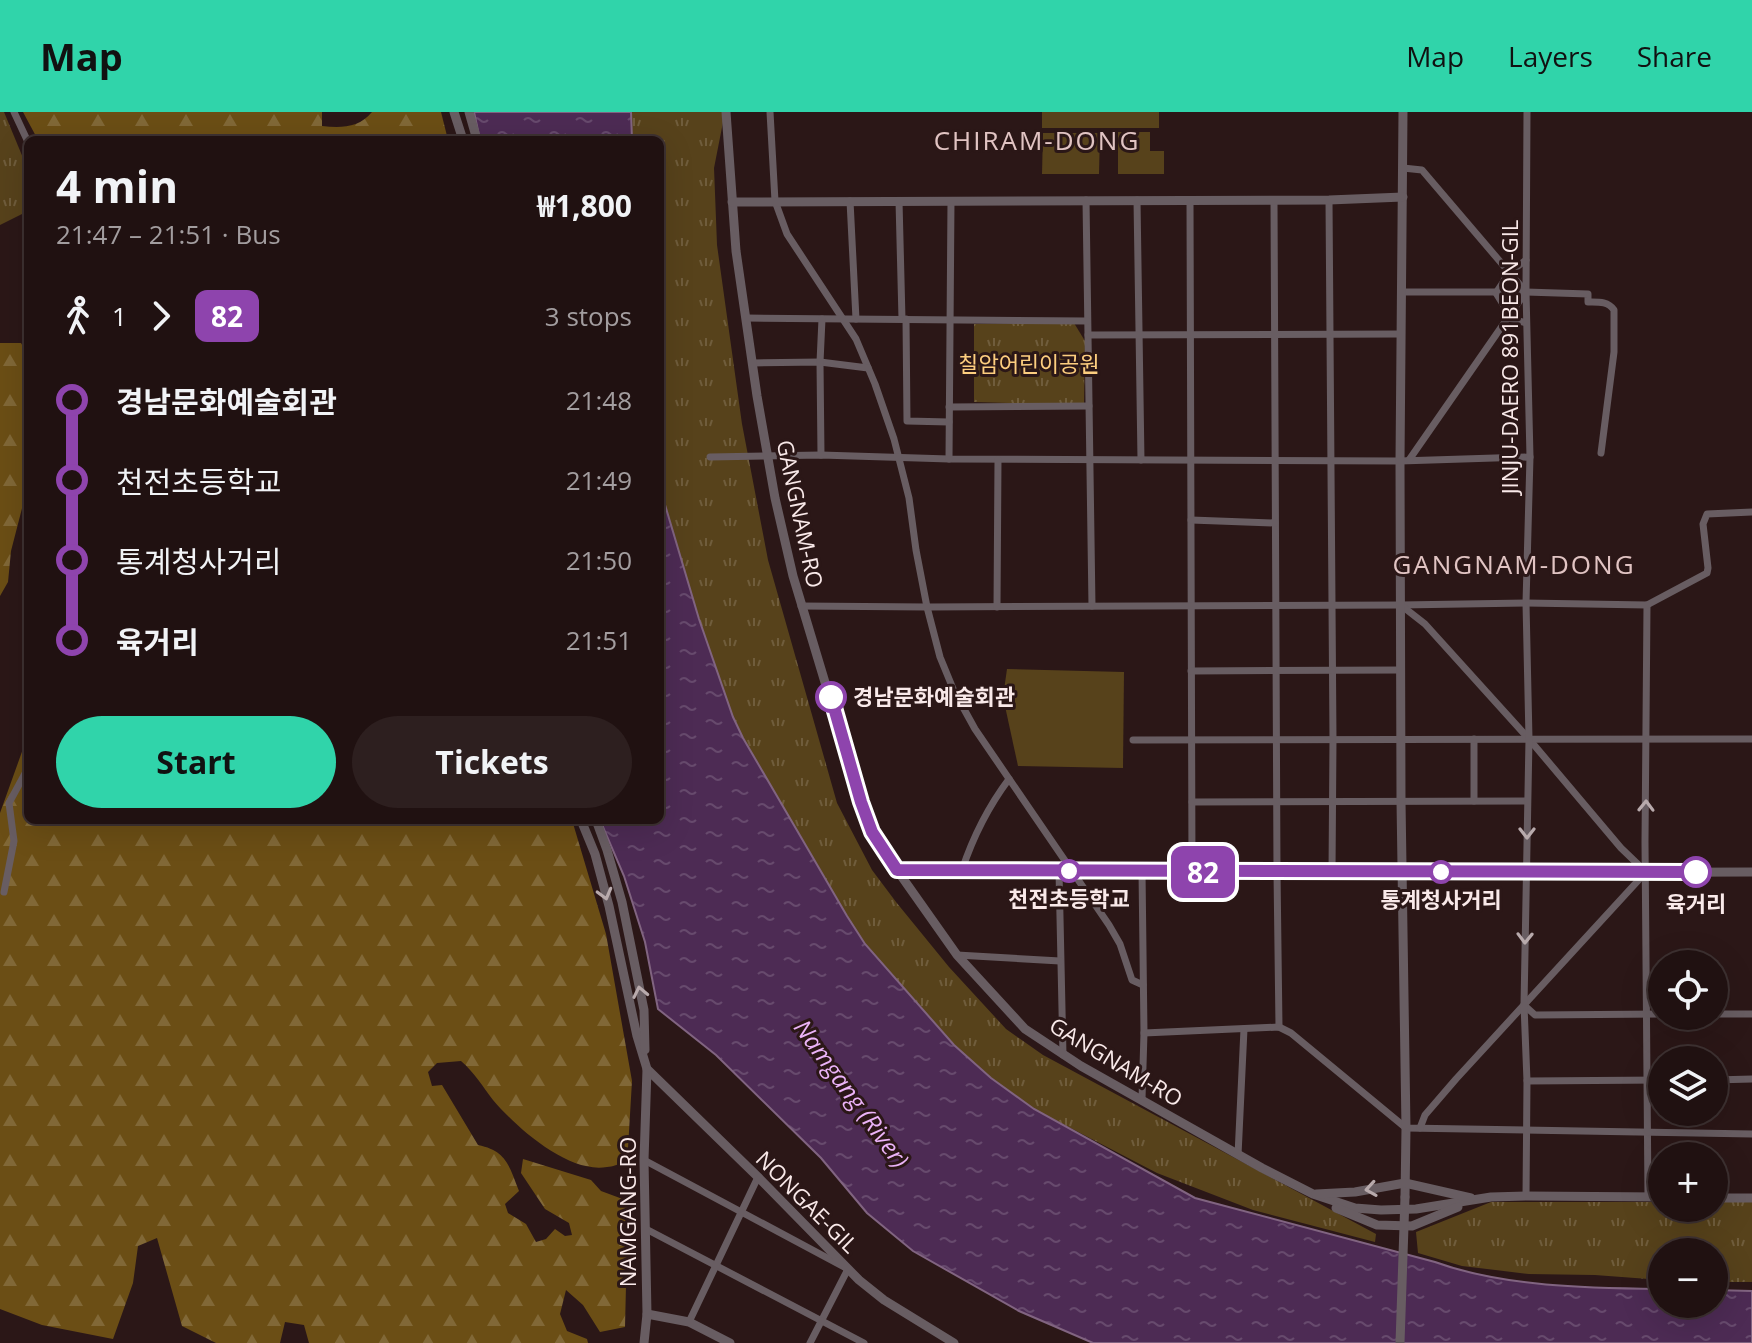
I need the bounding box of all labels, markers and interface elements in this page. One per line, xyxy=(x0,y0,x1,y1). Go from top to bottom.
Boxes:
text: Map xyxy=(40,30,123,82)
text: Map xyxy=(1406,37,1464,75)
text: Layers xyxy=(1508,37,1593,75)
text: Share xyxy=(1637,37,1712,75)
district label: CHIRAM-DONG xyxy=(934,122,1140,158)
text: 4 min xyxy=(56,156,178,216)
text: ₩1,800 xyxy=(537,185,632,226)
text: 21:47 – 21:51 · Bus xyxy=(56,216,281,252)
street label: JINJU-DAERO 891BEON-GIL xyxy=(1494,220,1524,496)
icon: walk xyxy=(56,294,100,338)
icon: forward xyxy=(139,294,183,338)
text: 82 xyxy=(211,297,243,335)
text: 1 xyxy=(112,298,127,334)
text: 3 stops xyxy=(545,298,632,334)
park label: 칠암어린이공원 xyxy=(958,348,1100,378)
text: 경남문화예술회관 xyxy=(116,381,337,422)
text: 21:48 xyxy=(566,382,632,418)
street label: GANGNAM-RO xyxy=(771,437,831,591)
text: 천전초등학교 xyxy=(116,461,282,502)
text: 21:49 xyxy=(566,462,632,498)
text: 통계청사거리 xyxy=(116,541,282,582)
text: 21:50 xyxy=(566,542,632,578)
district label: GANGNAM-DONG xyxy=(1392,546,1636,582)
text: 육거리 xyxy=(116,621,199,662)
text: 21:51 xyxy=(566,622,632,658)
place label: 경남문화예술회관 xyxy=(853,681,1015,711)
marker: 경남문화예술회관 xyxy=(816,682,846,712)
button: Start xyxy=(56,716,336,808)
button: Tickets xyxy=(352,716,632,808)
one-way arrow xyxy=(1637,799,1654,812)
one-way arrow xyxy=(1518,827,1536,840)
line badge: 82 xyxy=(1167,846,1239,898)
text: 82 xyxy=(1187,853,1219,891)
marker: 육거리 xyxy=(1681,857,1711,887)
marker: 천전초등학교 xyxy=(1058,860,1080,882)
marker: 통계청사거리 xyxy=(1430,861,1452,883)
place label: 천전초등학교 xyxy=(1008,883,1130,913)
place label: 통계청사거리 xyxy=(1380,884,1502,914)
one-way arrow xyxy=(596,887,613,901)
place label: 육거리 xyxy=(1666,888,1726,918)
one-way arrow xyxy=(1517,932,1534,945)
map controls xyxy=(1648,950,1728,1318)
button: locate xyxy=(1648,950,1728,1030)
one-way arrow xyxy=(632,986,649,999)
street label: GANGNAM-RO xyxy=(1044,1010,1189,1113)
water label: Namgang (River) xyxy=(787,1012,917,1174)
button: layers xyxy=(1648,1046,1728,1126)
street label: NAMGANG-RO xyxy=(612,1137,642,1287)
button: + xyxy=(1648,1142,1728,1222)
street label: NONGAE-GIL xyxy=(750,1144,865,1259)
one-way arrow xyxy=(1365,1180,1378,1197)
button: − xyxy=(1648,1238,1728,1318)

